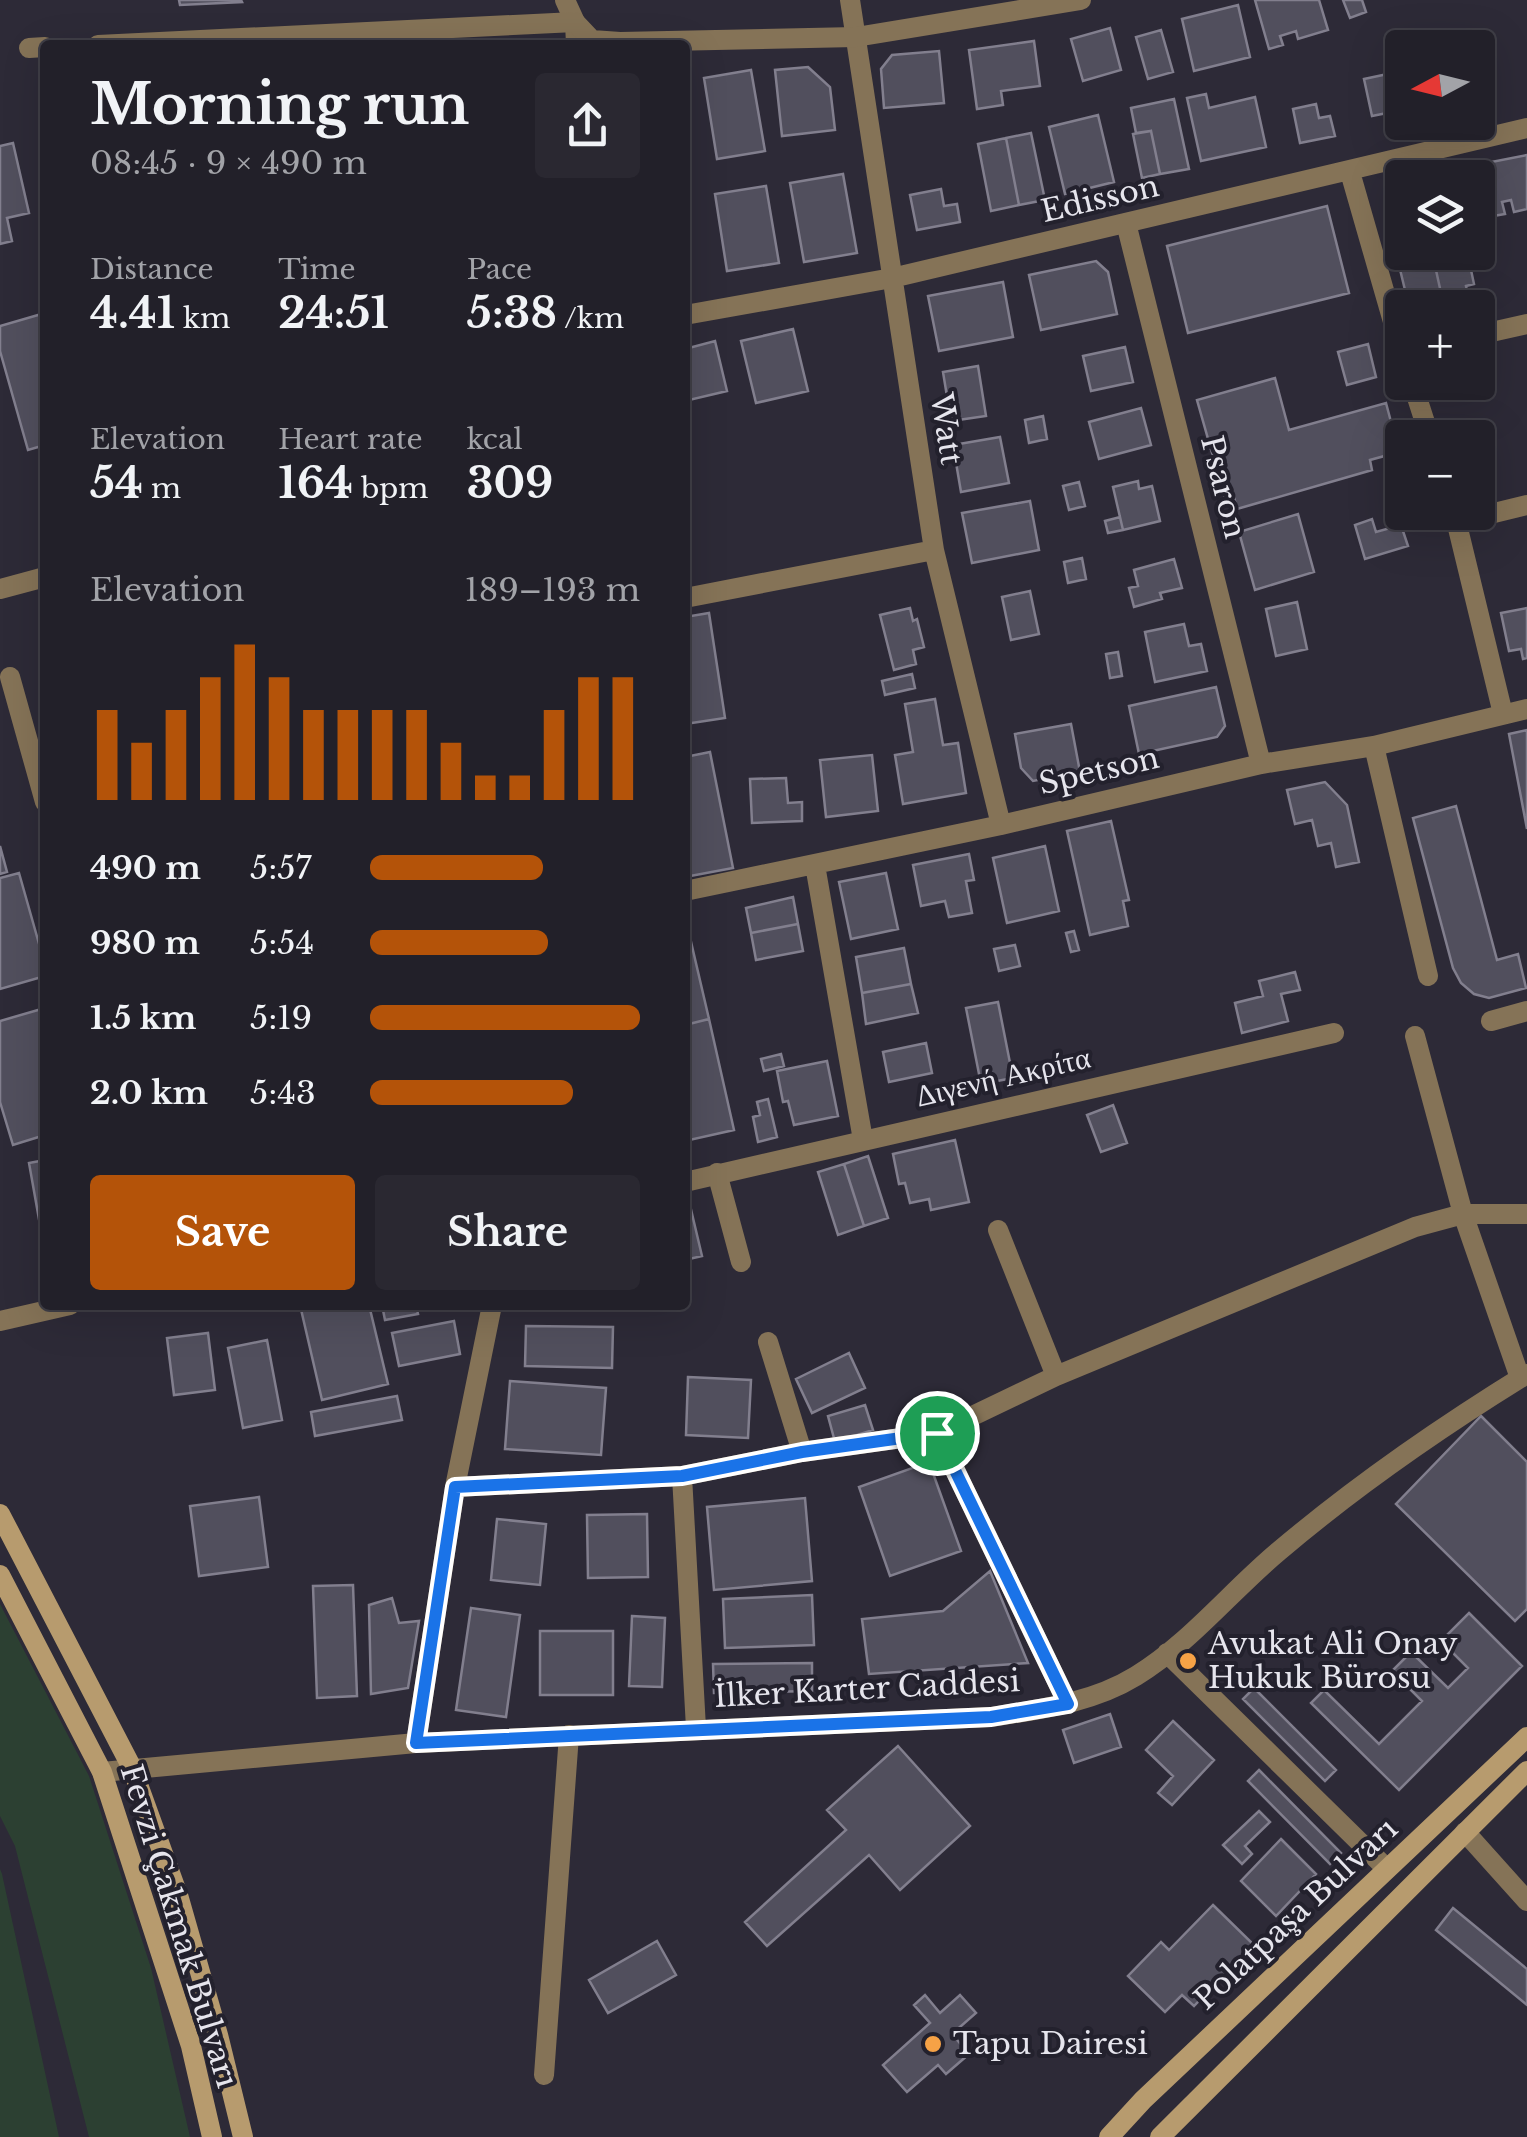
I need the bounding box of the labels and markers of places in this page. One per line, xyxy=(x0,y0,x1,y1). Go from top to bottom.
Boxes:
pin xyxy=(895,1391,980,1476)
place label: Avukat Ali Onay Hukuk Bürosu xyxy=(1207,1625,1458,1696)
marker: Avukat Ali Onay Hukuk Bürosu xyxy=(1177,1650,1199,1672)
place label: Tapu Dairesi xyxy=(953,2025,1148,2062)
marker: Tapu Dairesi xyxy=(922,2033,944,2055)

